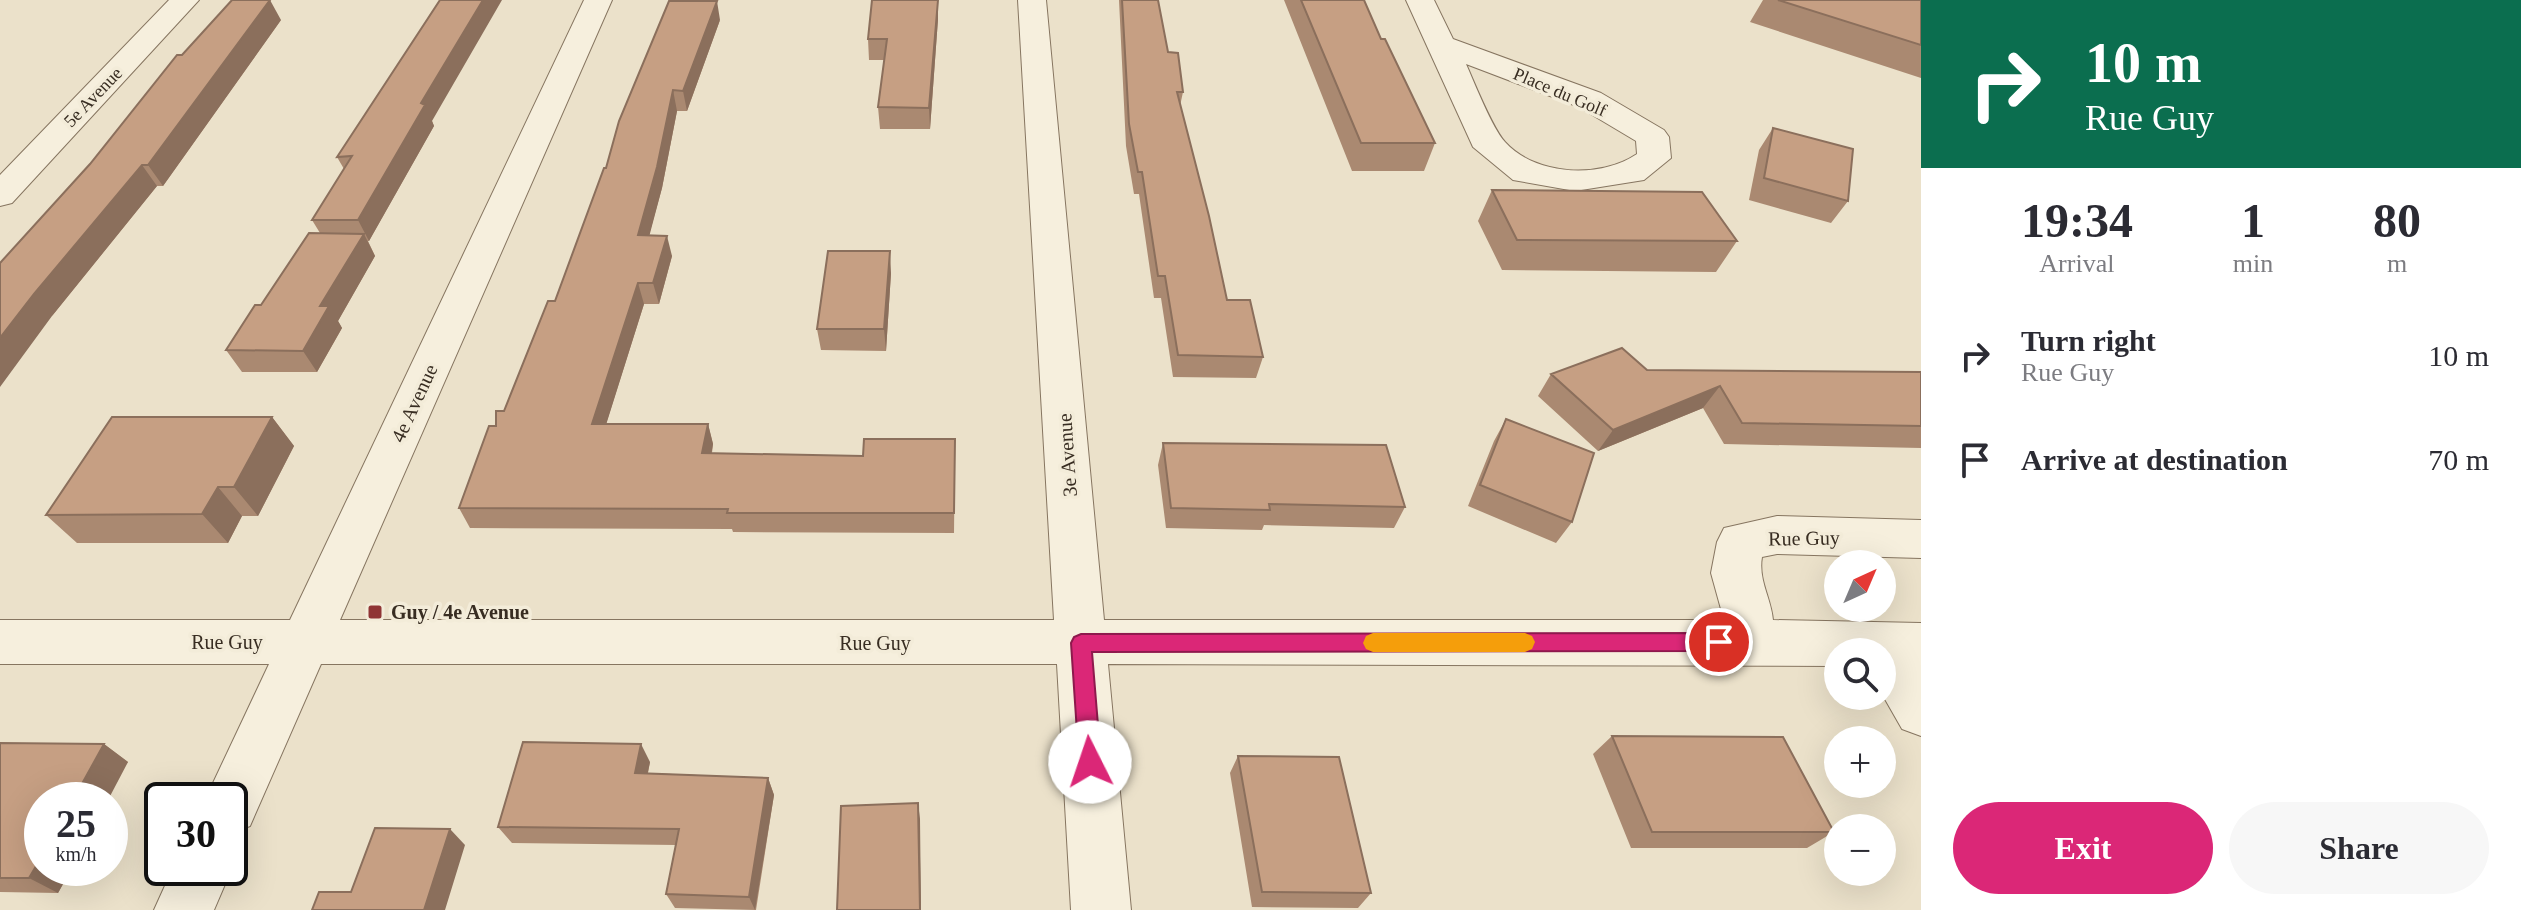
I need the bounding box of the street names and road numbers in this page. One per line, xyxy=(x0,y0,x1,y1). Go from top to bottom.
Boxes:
street label: 5e Avenue xyxy=(60,63,126,131)
street label: Place du Golf xyxy=(1511,63,1609,121)
street label: 4e Avenue xyxy=(386,360,442,445)
street label: 3e Avenue xyxy=(1053,412,1081,497)
street label: Rue Guy xyxy=(1768,526,1840,551)
street label: Rue Guy xyxy=(191,631,263,654)
street label: Rue Guy xyxy=(839,632,911,655)

